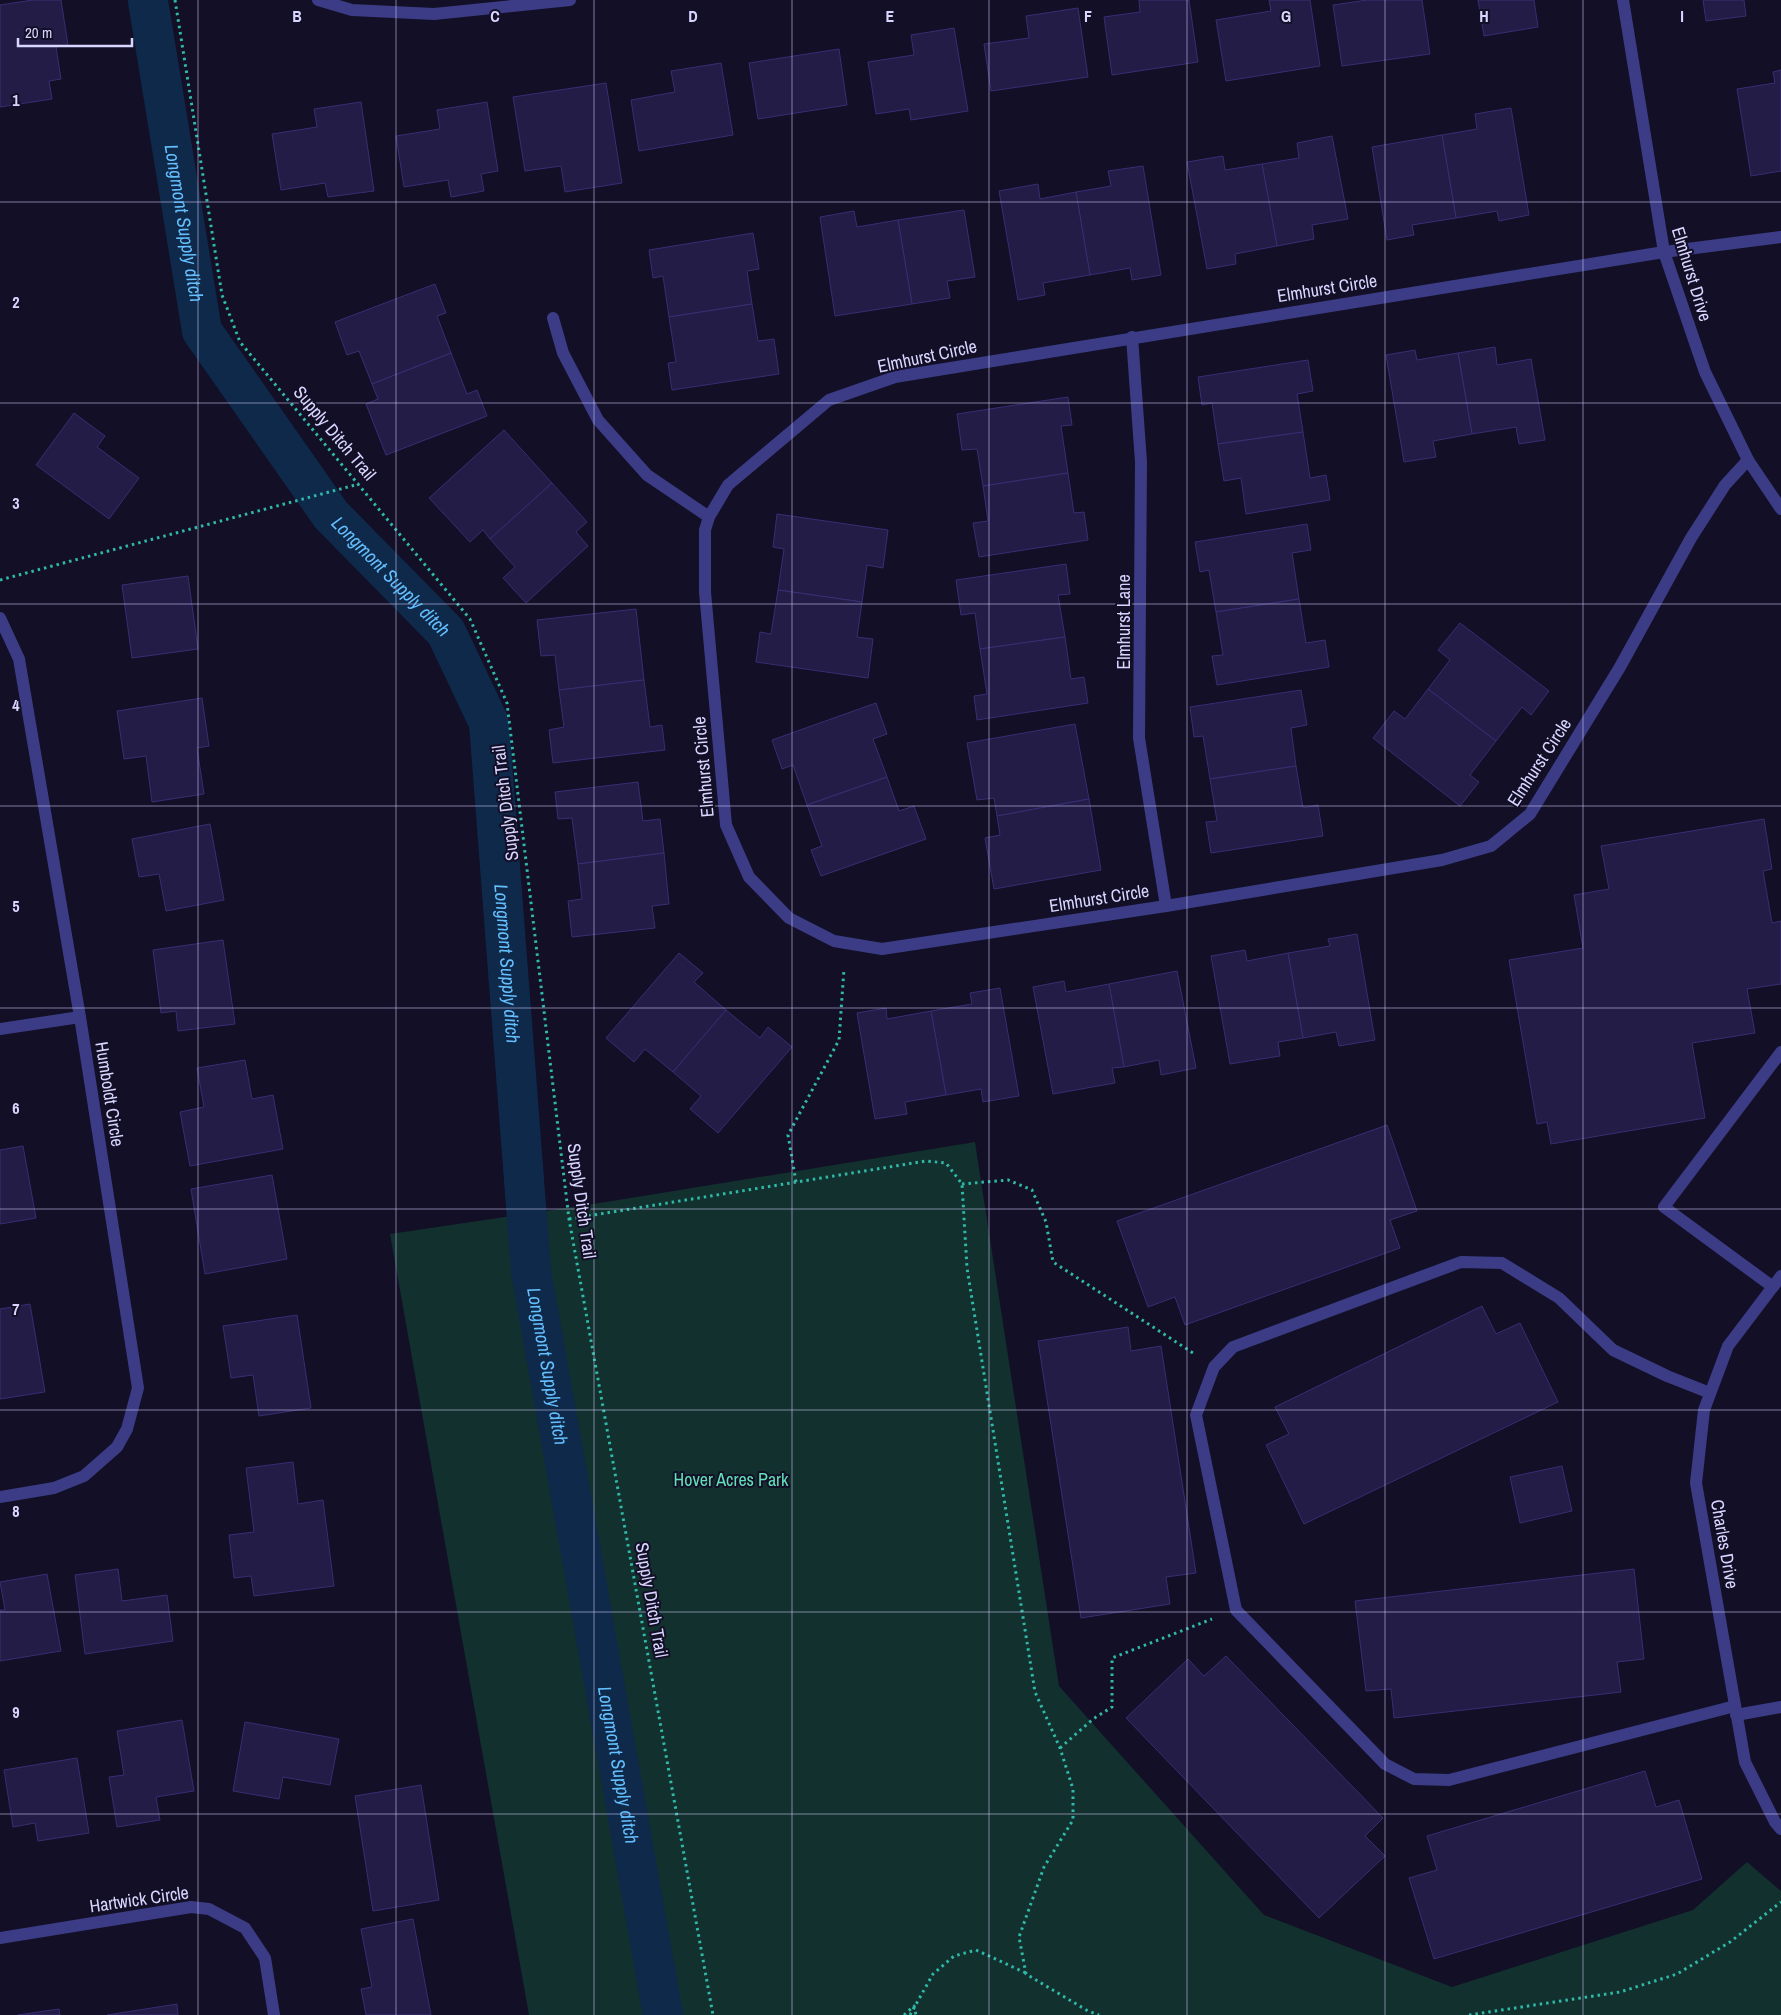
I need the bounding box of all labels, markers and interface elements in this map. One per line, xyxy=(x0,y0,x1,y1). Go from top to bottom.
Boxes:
text: B xyxy=(292,5,302,27)
text: C xyxy=(490,5,500,27)
text: D xyxy=(688,5,698,27)
text: E xyxy=(886,5,895,27)
text: F xyxy=(1084,5,1092,27)
text: G xyxy=(1281,5,1291,27)
text: H xyxy=(1479,5,1489,27)
text: I xyxy=(1680,5,1684,27)
scale bar xyxy=(18,15,131,47)
text: 20 m xyxy=(25,22,52,43)
text: 1 xyxy=(12,89,20,111)
water label: Longmont Supply ditch xyxy=(159,142,210,304)
street label: Elmhurst Drive xyxy=(1666,224,1718,324)
street label: Elmhurst Circle xyxy=(1275,268,1379,308)
text: 2 xyxy=(12,291,20,313)
street label: Elmhurst Circle xyxy=(875,333,979,379)
street label: Supply Ditch Trail xyxy=(288,380,382,486)
text: 3 xyxy=(12,492,20,514)
water label: Longmont Supply ditch xyxy=(326,510,456,642)
street label: Elmhurst Lane xyxy=(1111,574,1136,670)
text: 4 xyxy=(12,694,20,716)
street label: Elmhurst Circle xyxy=(1501,713,1577,811)
street label: Elmhurst Circle xyxy=(686,716,720,818)
street label: Supply Ditch Trail xyxy=(485,744,525,862)
street label: Elmhurst Circle xyxy=(1047,878,1151,918)
water label: Longmont Supply ditch xyxy=(488,883,526,1044)
text: 5 xyxy=(12,895,20,917)
street label: Humboldt Circle xyxy=(89,1040,131,1148)
text: 6 xyxy=(12,1097,20,1119)
street label: Supply Ditch Trail xyxy=(562,1142,602,1260)
water label: Longmont Supply ditch xyxy=(521,1285,575,1447)
text: 7 xyxy=(12,1298,20,1320)
park label: Hover Acres Park xyxy=(674,1467,789,1492)
street label: Charles Drive xyxy=(1705,1497,1745,1591)
text: 8 xyxy=(12,1500,20,1522)
street label: Supply Ditch Trail xyxy=(630,1540,674,1660)
water label: Longmont Supply ditch xyxy=(592,1684,645,1846)
text: 9 xyxy=(12,1701,20,1723)
street label: Hartwick Circle xyxy=(88,1880,190,1918)

